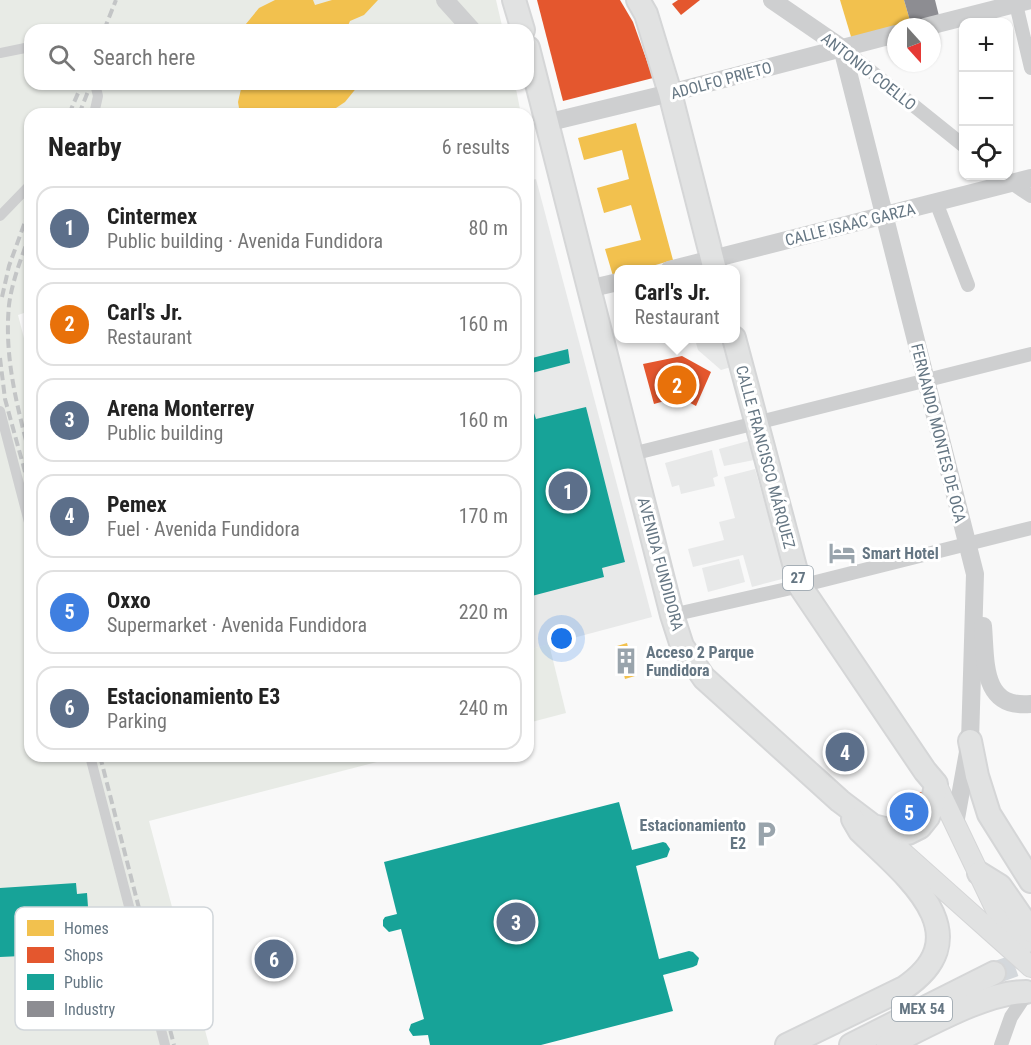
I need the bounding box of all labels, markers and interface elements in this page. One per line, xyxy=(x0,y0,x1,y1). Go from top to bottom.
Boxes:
north arrow xyxy=(887,18,941,72)
map controls xyxy=(959,18,1013,180)
button: + xyxy=(959,18,1013,72)
search box xyxy=(24,24,534,90)
street label: ANTONIO COELLO xyxy=(818,29,920,114)
icon: search xyxy=(45,41,78,74)
text: Search here xyxy=(93,45,195,70)
street label: ADOLFO PRIETO xyxy=(669,58,774,103)
button: − xyxy=(959,72,1013,126)
button: locate xyxy=(959,126,1013,180)
text: Nearby xyxy=(48,132,122,162)
text: 6 results xyxy=(442,135,510,159)
street label: CALLE ISAAC GARZA xyxy=(783,199,917,250)
text: Cintermex xyxy=(107,204,197,229)
text: 1 xyxy=(64,216,75,240)
text: 80 m xyxy=(469,216,508,240)
text: Public building · Avenida Fundidora xyxy=(107,229,383,253)
popup xyxy=(614,265,740,343)
text: Carl's Jr. xyxy=(634,280,710,305)
text: Carl's Jr. xyxy=(107,300,183,325)
text: Restaurant xyxy=(634,305,720,329)
text: 2 xyxy=(64,312,75,336)
text: 160 m xyxy=(459,312,508,336)
text: Restaurant xyxy=(107,325,192,349)
street label: FERNANDO MONTES DE OCA xyxy=(907,342,970,525)
pin: 2 xyxy=(658,362,696,408)
street label: CALLE FRANCISCO MÁRQUEZ xyxy=(732,363,799,551)
text: Arena Monterrey xyxy=(107,396,254,421)
text: 3 xyxy=(64,408,75,432)
text: 160 m xyxy=(459,408,508,432)
text: Public building xyxy=(107,421,223,445)
pin: 1 xyxy=(548,468,588,514)
text: Pemex xyxy=(107,492,167,517)
street label: AVENIDA FUNDIDORA xyxy=(634,495,687,633)
text: 4 xyxy=(64,504,75,528)
text: 170 m xyxy=(459,504,508,528)
text: Fuel · Avenida Fundidora xyxy=(107,517,300,541)
hotel icon: Smart Hotel xyxy=(827,538,857,568)
place label: Smart Hotel xyxy=(862,544,939,563)
road number: 27 xyxy=(783,566,813,590)
text: Oxxo xyxy=(107,588,151,613)
text: 5 xyxy=(64,600,75,624)
text: 220 m xyxy=(459,600,508,624)
text: Supermarket · Avenida Fundidora xyxy=(107,613,367,637)
your location xyxy=(547,624,576,653)
place label: Acceso 2 Parque Fundidora xyxy=(646,643,754,680)
building icon: Acceso 2 Parque Fundidora xyxy=(611,646,641,676)
text: Estacionamiento E3 xyxy=(107,684,280,709)
text: 6 xyxy=(64,696,75,720)
text: 240 m xyxy=(459,696,508,720)
text: Parking xyxy=(107,709,167,733)
pin: 4 xyxy=(826,730,864,774)
pin: 5 xyxy=(890,790,928,834)
place label: Estacionamiento E2 xyxy=(640,816,746,853)
parking icon: Estacionamiento E2 xyxy=(751,819,781,849)
pin: 3 xyxy=(496,900,536,944)
legend xyxy=(15,907,213,1030)
text: Homes xyxy=(64,919,109,938)
pin: 6 xyxy=(254,936,294,982)
text: Shops xyxy=(64,946,103,965)
text: Public xyxy=(64,973,103,992)
road number: MEX 54 xyxy=(892,997,952,1021)
text: Industry xyxy=(64,1000,115,1019)

